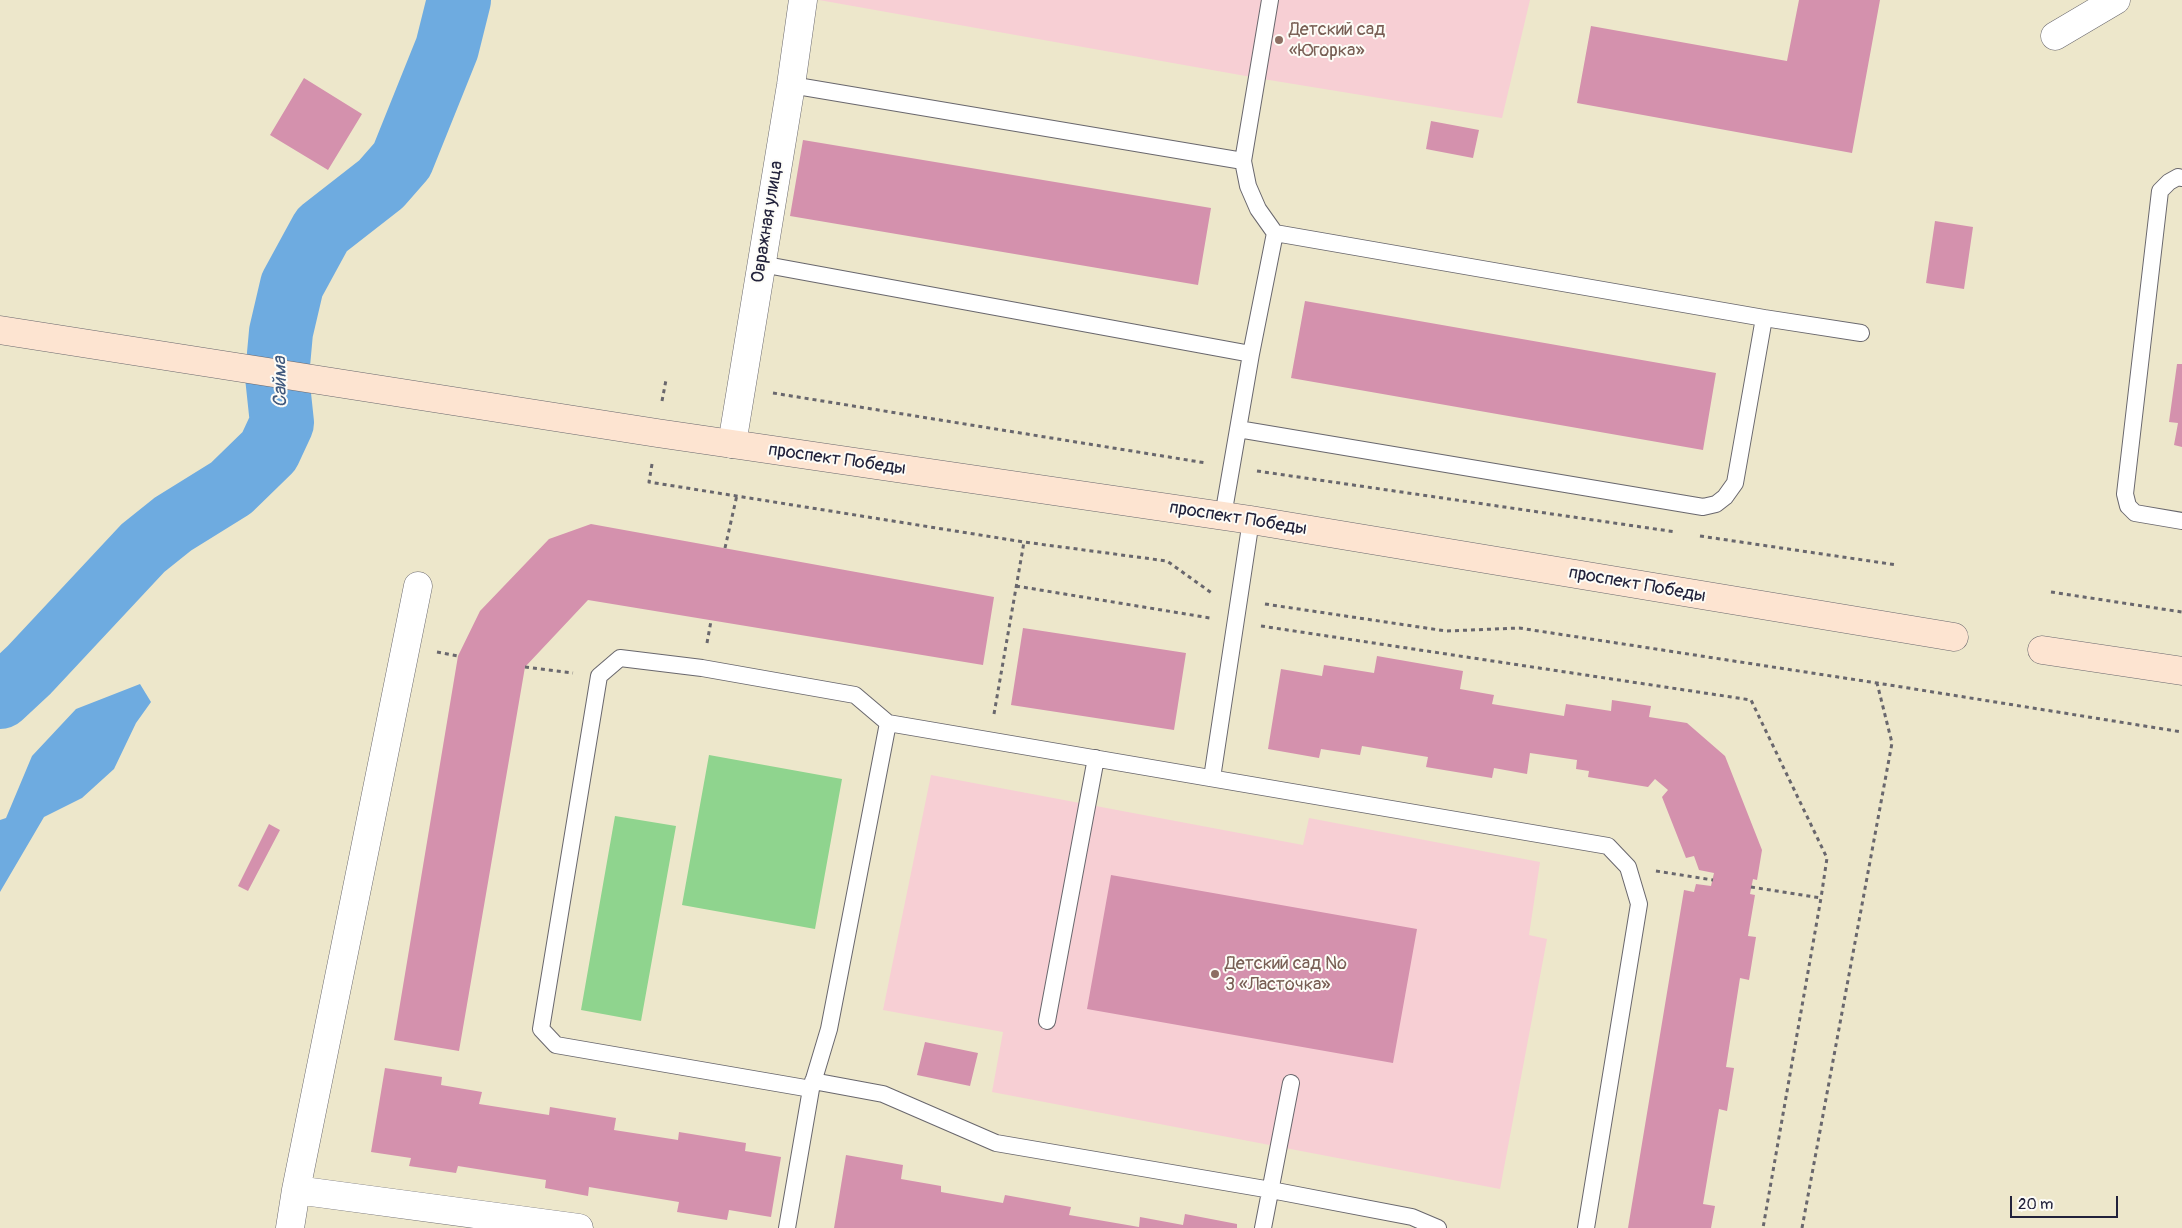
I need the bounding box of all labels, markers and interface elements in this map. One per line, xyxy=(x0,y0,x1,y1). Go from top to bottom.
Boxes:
place label: Детский сад «Югорка» xyxy=(1289,19,1385,62)
marker: Детский сад «Югорка» xyxy=(1273,34,1285,46)
street label: Овражная улица xyxy=(748,159,788,285)
water label: Сайма xyxy=(269,356,293,408)
street label: проспект Победы xyxy=(767,440,907,480)
street label: проспект Победы xyxy=(1168,497,1308,541)
street label: проспект Победы xyxy=(1567,562,1707,608)
place label: Детский сад № 3 «Ласточка» xyxy=(1225,953,1347,996)
marker: Детский сад № 3 «Ласточка» xyxy=(1209,968,1221,980)
scale bar xyxy=(2012,1186,2120,1218)
text: 20 m xyxy=(2018,1195,2053,1214)

